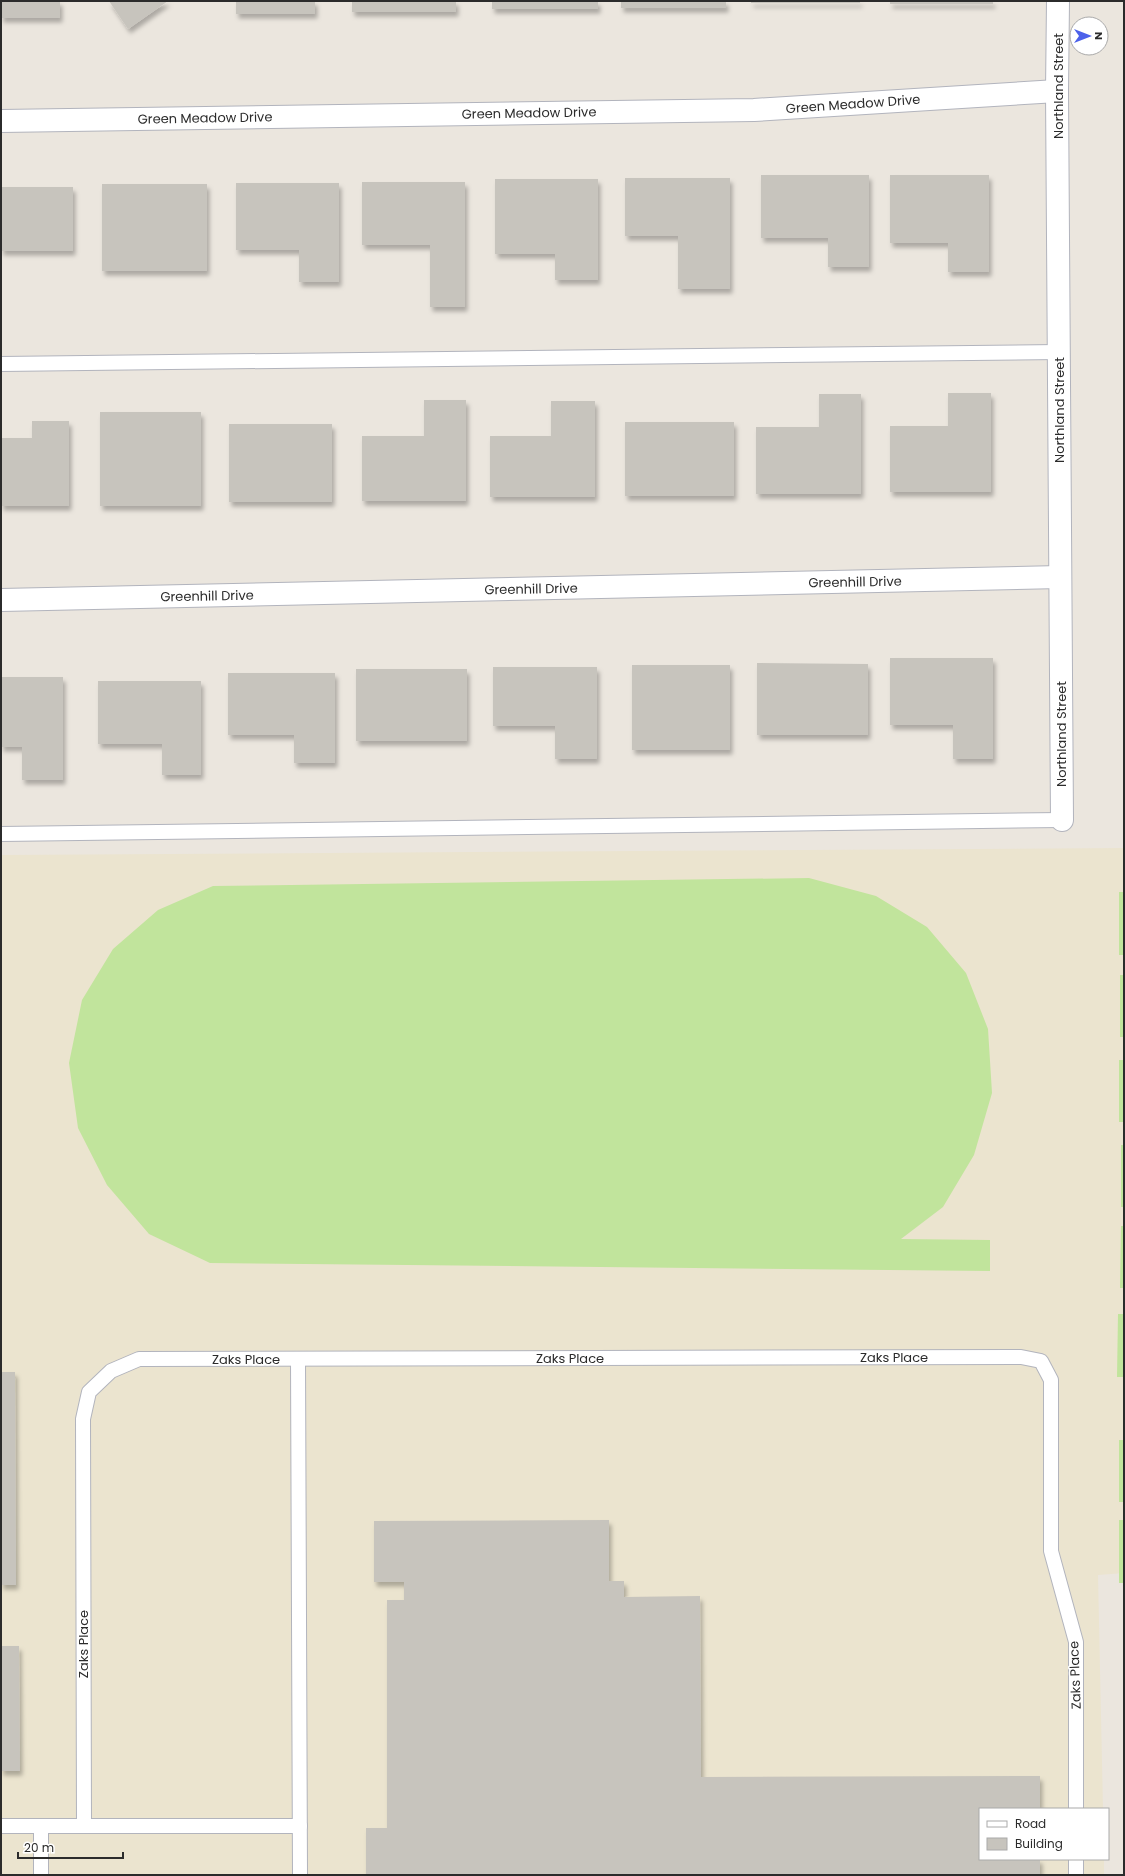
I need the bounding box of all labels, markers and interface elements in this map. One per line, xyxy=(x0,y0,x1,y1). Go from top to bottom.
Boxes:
north arrow xyxy=(1069,16,1109,56)
text: N xyxy=(1091,32,1107,40)
street label: Northland Street xyxy=(1049,33,1068,139)
street label: Green Meadow Drive xyxy=(785,90,921,118)
street label: Green Meadow Drive xyxy=(461,102,597,124)
street label: Green Meadow Drive xyxy=(137,107,273,129)
street label: Northland Street xyxy=(1050,357,1069,463)
street label: Greenhill Drive xyxy=(808,572,902,592)
street label: Greenhill Drive xyxy=(484,579,578,599)
street label: Greenhill Drive xyxy=(160,586,254,606)
street label: Northland Street xyxy=(1052,681,1071,787)
street label: Zaks Place xyxy=(860,1348,928,1367)
street label: Zaks Place xyxy=(536,1349,604,1368)
street label: Zaks Place xyxy=(212,1350,280,1369)
street label: Zaks Place xyxy=(74,1610,93,1678)
street label: Zaks Place xyxy=(1064,1641,1086,1709)
legend xyxy=(979,1808,1109,1860)
text: Road xyxy=(1015,1815,1046,1832)
scale bar xyxy=(18,1834,123,1860)
text: Building xyxy=(1015,1835,1063,1852)
text: 20 m xyxy=(24,1839,54,1856)

